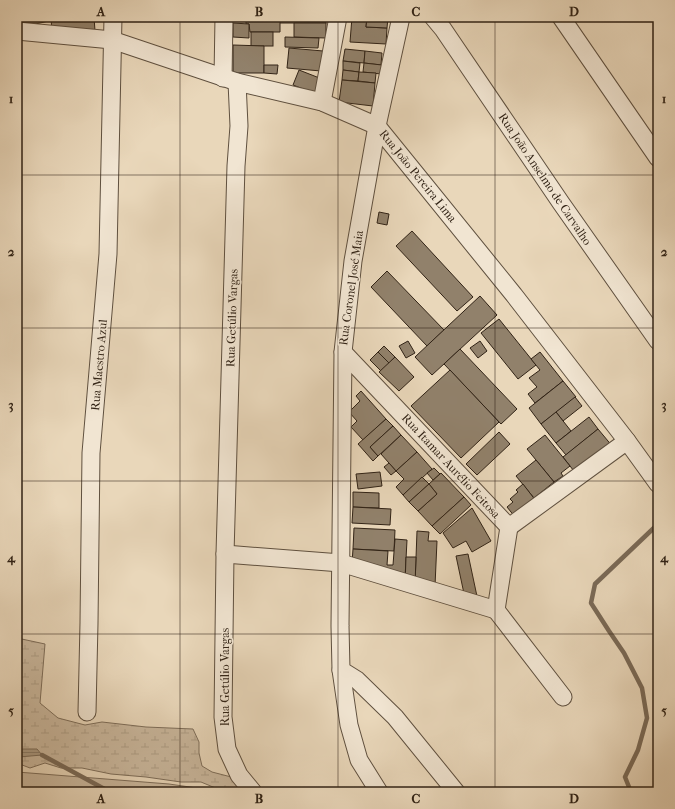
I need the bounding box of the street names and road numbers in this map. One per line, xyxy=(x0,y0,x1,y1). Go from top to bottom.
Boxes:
street label: Rua João Anselmo de Carvalho xyxy=(496,110,594,248)
street label: Rua João Pereira Lima xyxy=(376,127,460,225)
street label: Rua Coronel José Maia xyxy=(336,229,366,346)
street label: Rua Getúlio Vargas xyxy=(223,268,241,367)
street label: Rua Maestro Azul xyxy=(88,318,110,411)
street label: Rua Itamar Aurélio Feitosa xyxy=(399,411,503,522)
street label: Rua Getúlio Vargas xyxy=(218,627,232,726)

